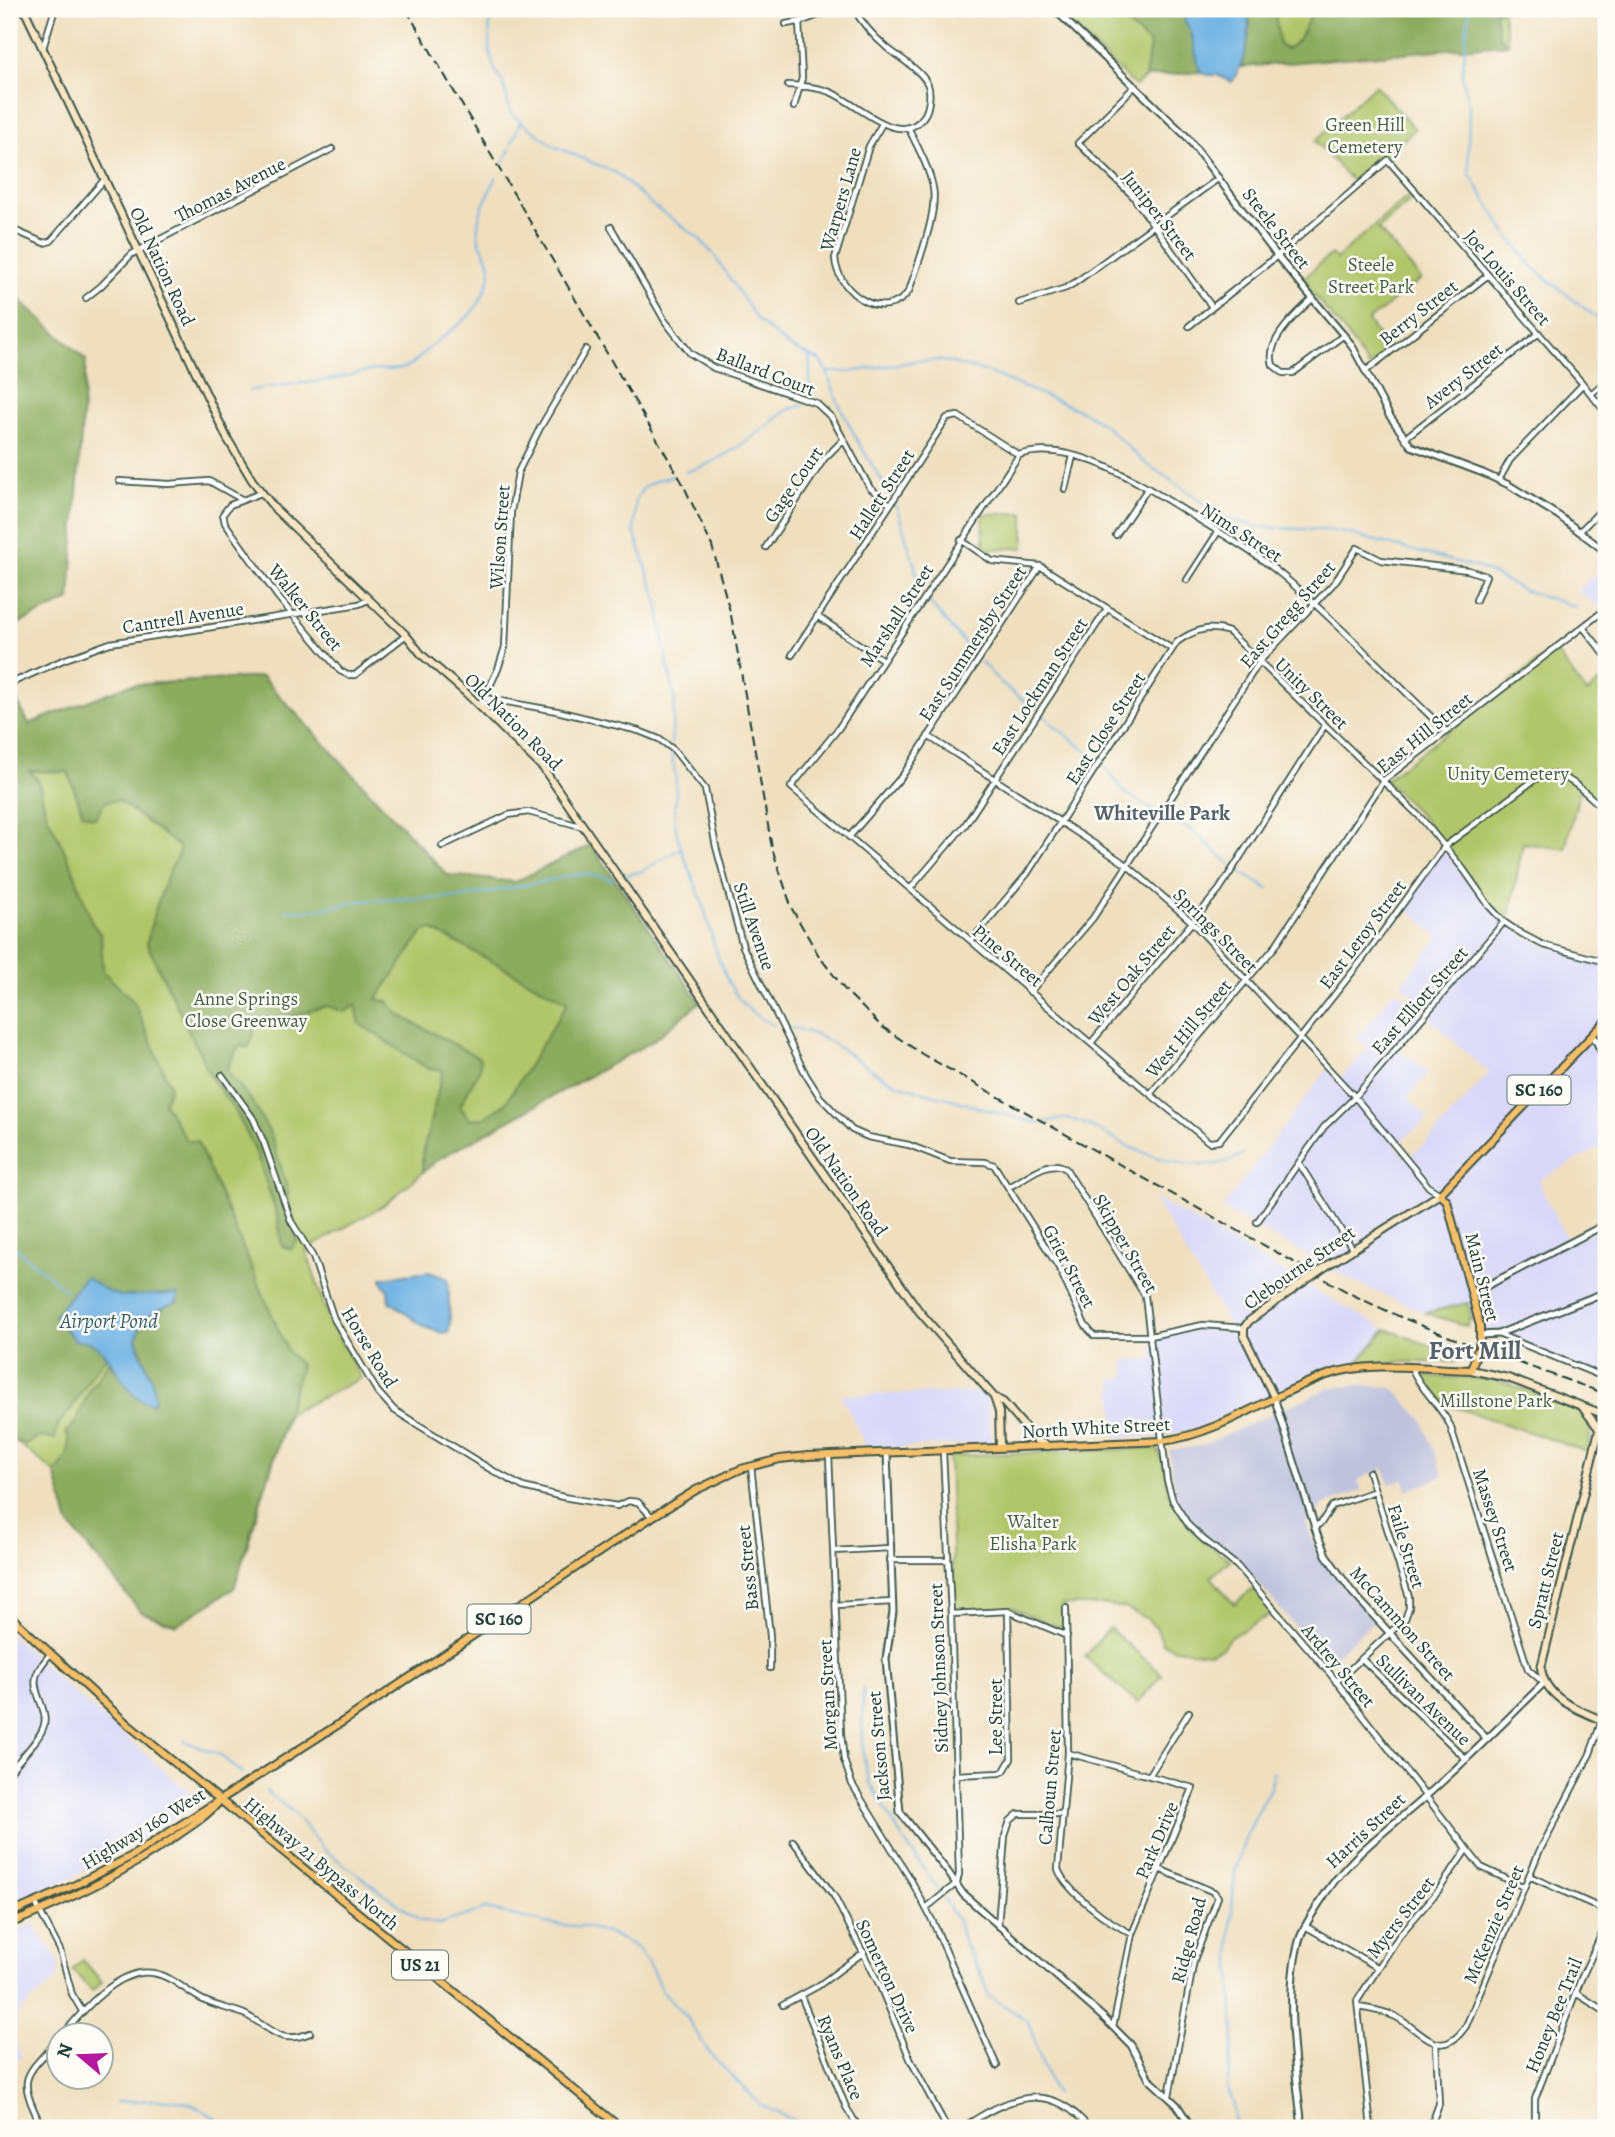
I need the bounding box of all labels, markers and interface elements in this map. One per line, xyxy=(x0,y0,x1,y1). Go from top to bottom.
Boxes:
park label: Green Hill Cemetery xyxy=(1325,112,1405,160)
street label: Warpers Lane xyxy=(813,144,868,255)
street label: Thomas Avenue xyxy=(171,151,290,229)
street label: Juniper Street xyxy=(1116,165,1203,266)
street label: Steele Street xyxy=(1236,182,1316,275)
street label: Old Nation Road xyxy=(123,203,201,331)
street label: Joe Louis Street xyxy=(1458,224,1556,331)
park label: Steele Street Park xyxy=(1328,252,1415,300)
street label: Berry Street xyxy=(1374,274,1463,352)
street label: Avery Street xyxy=(1418,337,1509,416)
street label: Ballard Court xyxy=(712,341,819,403)
street label: Gage Court xyxy=(758,441,830,528)
street label: Hallett Street xyxy=(843,444,921,545)
street label: Wilson Street xyxy=(483,484,517,591)
street label: Nims Street xyxy=(1195,497,1287,569)
street label: East Gregg Street xyxy=(1234,555,1342,674)
street label: Walker Street xyxy=(261,558,348,657)
street label: Marshall Street xyxy=(854,559,940,672)
street label: East Summersby Street xyxy=(913,561,1033,727)
street label: Cantrell Avenue xyxy=(121,596,246,640)
street label: East Lockman Street xyxy=(985,613,1094,761)
street label: Unity Street xyxy=(1269,652,1354,736)
street label: Old Nation Road xyxy=(459,667,569,777)
street label: East Close Street xyxy=(1060,667,1152,790)
street label: East Hill Street xyxy=(1371,686,1478,780)
park label: Unity Cemetery xyxy=(1447,761,1570,787)
district label: Whiteville Park xyxy=(1093,799,1230,827)
street label: East Leroy Street xyxy=(1313,875,1413,995)
street label: Still Avenue xyxy=(727,879,781,974)
street label: Springs Street xyxy=(1167,882,1264,979)
street label: Pine Street xyxy=(966,918,1048,993)
street label: West Oak Street xyxy=(1081,919,1182,1031)
street label: East Elliott Street xyxy=(1365,941,1474,1060)
street label: West Hill Street xyxy=(1139,974,1238,1084)
park label: Anne Springs Close Greenway xyxy=(185,986,308,1034)
road number: SC 160 xyxy=(1508,1076,1570,1105)
street label: Old Nation Road xyxy=(799,1121,894,1242)
street label: Skipper Street xyxy=(1086,1189,1164,1298)
street label: Grier Street xyxy=(1036,1220,1102,1313)
street label: Clebourne Street xyxy=(1238,1220,1361,1316)
street label: Main Street xyxy=(1458,1230,1506,1325)
street label: Horse Road xyxy=(335,1302,404,1394)
water label: Airport Pond xyxy=(59,1307,158,1335)
district label: Fort Mill xyxy=(1429,1333,1522,1368)
park label: Millstone Park xyxy=(1440,1388,1553,1414)
street label: North White Street xyxy=(1021,1411,1171,1445)
street label: Massey Street xyxy=(1466,1465,1524,1575)
street label: Faile Street xyxy=(1381,1501,1431,1592)
park label: Walter Elisha Park xyxy=(989,1509,1077,1557)
street label: Bass Street xyxy=(731,1524,765,1612)
street label: Spratt Street xyxy=(1521,1529,1571,1631)
street label: McCammon Street xyxy=(1344,1561,1461,1687)
street label: Sidney Johnson Street xyxy=(923,1583,955,1753)
road number: SC 160 xyxy=(468,1604,530,1634)
street label: Ardrey Street xyxy=(1295,1617,1381,1713)
street label: Morgan Street xyxy=(812,1639,844,1751)
street label: Sullivan Avenue xyxy=(1370,1648,1476,1752)
street label: Lee Street xyxy=(983,1678,1009,1756)
street label: Jackson Street xyxy=(861,1690,897,1802)
street label: Calhoun Street xyxy=(1032,1728,1068,1846)
street label: Highway 160 West xyxy=(77,1782,210,1876)
street label: Harris Street xyxy=(1320,1787,1411,1875)
street label: Highway 21 Bypass North xyxy=(238,1791,405,1937)
street label: Park Drive xyxy=(1129,1798,1185,1883)
street label: McKenzie Street xyxy=(1457,1861,1531,1988)
street label: Myers Street xyxy=(1360,1871,1441,1964)
street label: Ridge Road xyxy=(1165,1893,1213,1986)
street label: Somerton Drive xyxy=(849,1915,925,2038)
road number: US 21 xyxy=(392,1951,448,1980)
street label: Honey Bee Trail xyxy=(1519,1953,1589,2077)
street label: Ryans Place xyxy=(810,2011,870,2104)
north arrow xyxy=(46,2022,116,2092)
text: N xyxy=(50,2040,79,2062)

